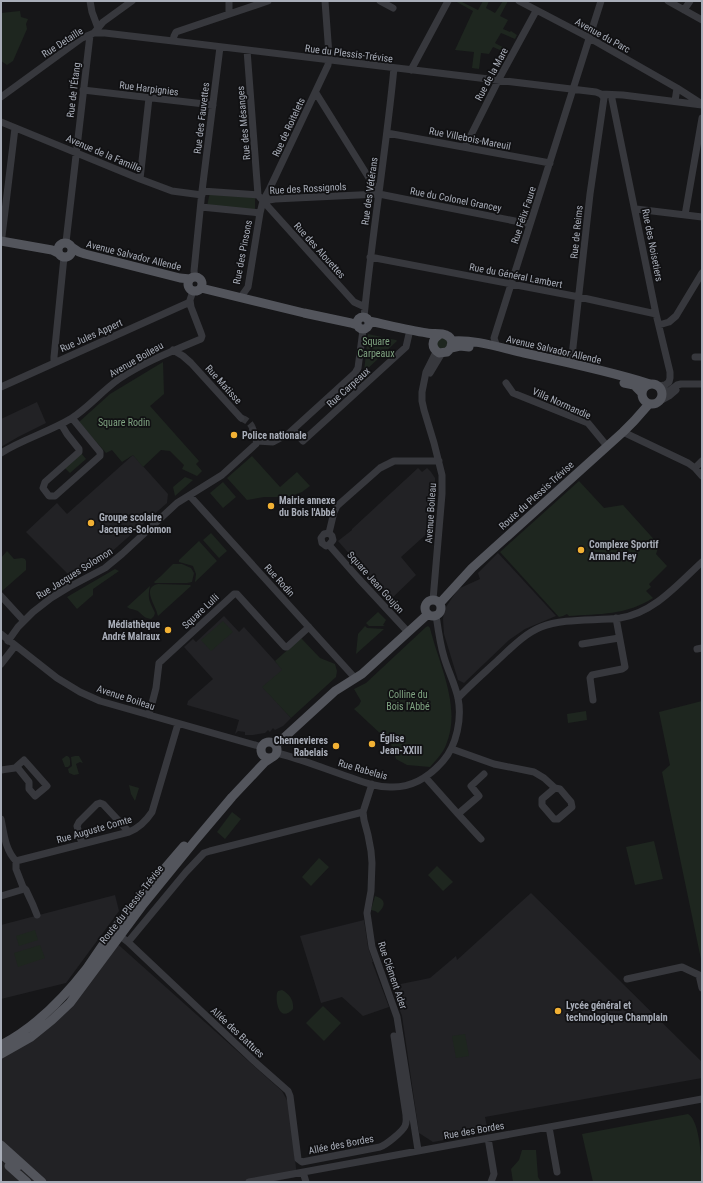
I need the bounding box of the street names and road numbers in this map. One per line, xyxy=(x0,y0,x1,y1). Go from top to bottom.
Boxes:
street label: Avenue du Parc xyxy=(573,16,632,55)
street label: Rue Detaille xyxy=(40,25,85,60)
street label: Rue du Plessis-Trévise xyxy=(304,43,394,64)
street label: Rue de la Mare xyxy=(473,46,510,103)
street label: Rue de l'Étang xyxy=(64,62,82,118)
street label: Rue Harpignies xyxy=(119,79,180,98)
street label: Rue des Fauvettes xyxy=(192,81,211,154)
street label: Rue des Mésanges xyxy=(235,85,252,160)
street label: Rue de Roitelets xyxy=(270,96,307,158)
street label: Rue Villebois-Mareuil xyxy=(428,125,512,152)
street label: Avenue de la Famille xyxy=(64,133,143,174)
street label: Rue des Vétérans xyxy=(359,156,380,226)
street label: Rue des Rossignols xyxy=(269,181,347,196)
street label: Rue du Colonel Grancey xyxy=(409,185,503,214)
street label: Rue Félix Faure xyxy=(509,185,538,245)
street label: Rue de Reims xyxy=(568,204,585,259)
street label: Rue des Noisetiers xyxy=(640,208,665,283)
street label: Rue des Pinsons xyxy=(231,219,254,285)
street label: Rue des Alouettes xyxy=(292,220,348,281)
street label: Avenue Salvador Allende xyxy=(85,238,183,273)
street label: Rue du Général Lambert xyxy=(468,261,563,290)
street label: Rue Jules Appert xyxy=(58,317,124,354)
street label: Avenue Salvador Allende xyxy=(505,333,603,366)
street label: Avenue Boileau xyxy=(107,339,165,379)
street label: Rue Matisse xyxy=(203,363,244,406)
street label: Rue Carpeaux xyxy=(324,365,373,410)
street label: Villa Normandie xyxy=(531,386,593,421)
street label: Route du Plessis-Trévise xyxy=(497,459,576,532)
street label: Avenue Boileau xyxy=(423,482,438,544)
street label: Rue Jacques Solomon xyxy=(34,545,114,601)
street label: Square Jean Goujon xyxy=(345,549,406,616)
street label: Rue Rodin xyxy=(262,562,297,599)
street label: Square Lulli xyxy=(180,592,221,631)
street label: Avenue Boileau xyxy=(95,683,156,712)
street label: Rue Rabelais xyxy=(337,757,389,782)
street label: Rue Auguste Comte xyxy=(55,813,133,845)
street label: Route du Plessis-Trévise xyxy=(97,863,166,946)
street label: Rue Clément Ader xyxy=(376,940,409,1010)
street label: Allée des Battues xyxy=(209,1005,267,1060)
street label: Rue des Bordes xyxy=(443,1120,506,1141)
street label: Allée des Bordes xyxy=(308,1133,375,1156)

